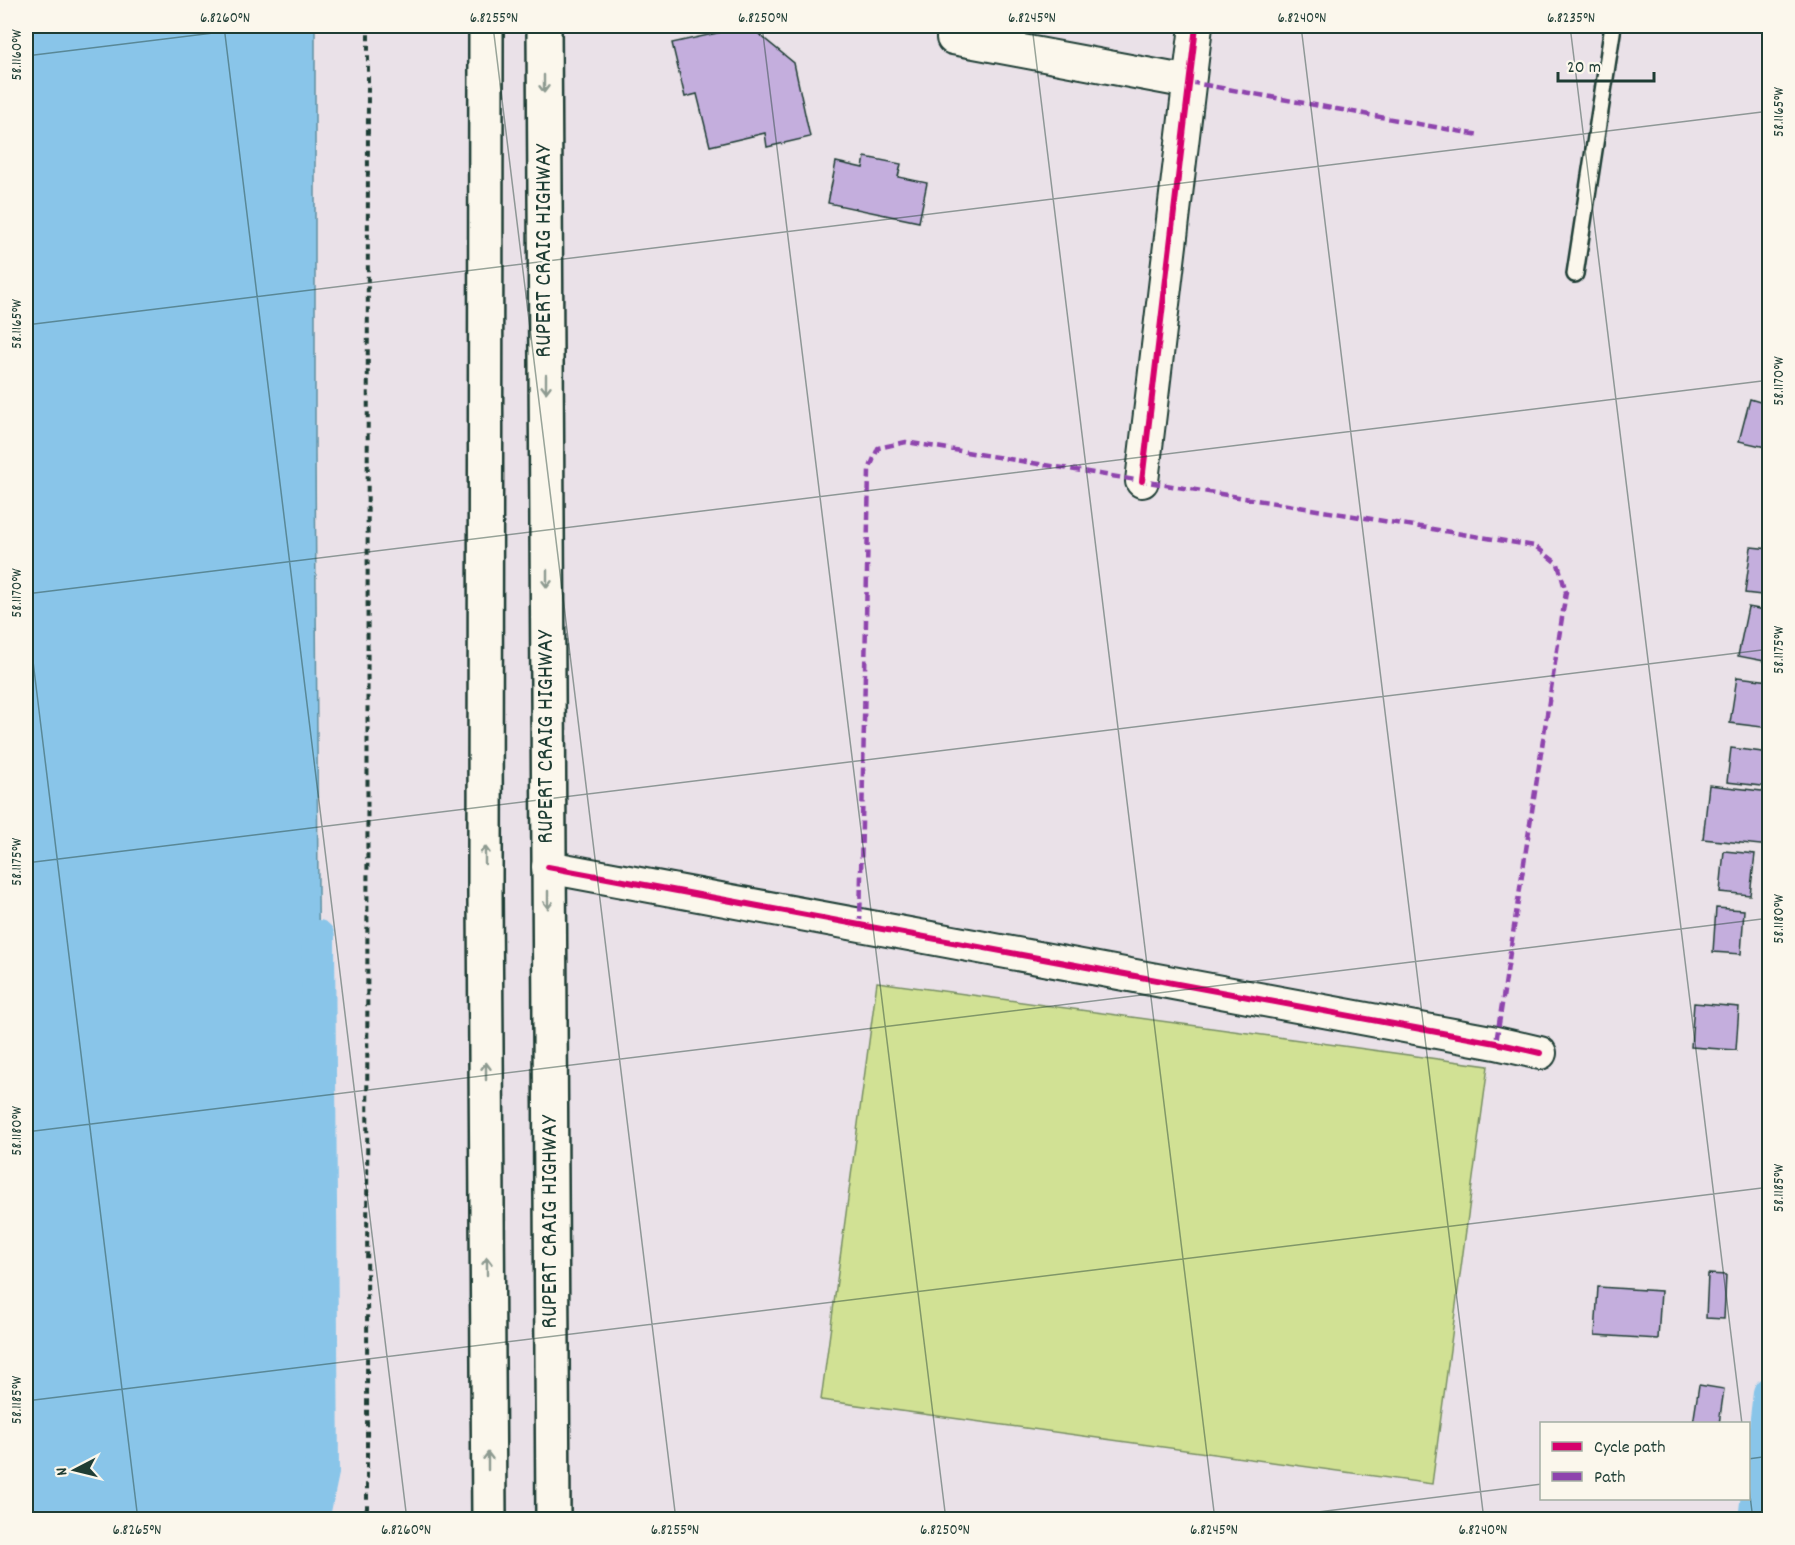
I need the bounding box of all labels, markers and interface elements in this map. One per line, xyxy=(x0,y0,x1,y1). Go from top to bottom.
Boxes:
text: 6.8260°N xyxy=(200,8,250,30)
text: 6.8255°N xyxy=(470,8,518,30)
text: 6.8250°N xyxy=(738,8,788,30)
text: 6.8245°N xyxy=(1008,8,1056,30)
text: 6.8240°N xyxy=(1277,8,1327,30)
text: 6.8235°N xyxy=(1547,8,1595,30)
text: 58.1160°W xyxy=(7,29,29,80)
scale bar xyxy=(1558,45,1654,83)
text: 20 m xyxy=(1567,56,1601,81)
one-way arrow xyxy=(538,73,550,93)
text: 58.1165°W xyxy=(1769,87,1791,137)
street label: RUPERT CRAIG HIGHWAY xyxy=(528,143,562,358)
text: 58.1165°W xyxy=(7,299,29,349)
text: 58.1170°W xyxy=(1769,356,1791,406)
one-way arrow xyxy=(540,373,552,393)
text: 58.1170°W xyxy=(7,568,29,618)
one-way arrow xyxy=(541,568,552,588)
text: 58.1175°W xyxy=(1769,626,1791,674)
street label: RUPERT CRAIG HIGHWAY xyxy=(530,629,564,844)
text: 58.1175°W xyxy=(7,838,29,886)
one-way arrow xyxy=(479,846,491,866)
one-way arrow xyxy=(542,889,554,909)
text: 58.1180°W xyxy=(1769,894,1791,944)
one-way arrow xyxy=(480,1062,492,1082)
text: 58.1180°W xyxy=(7,1106,29,1156)
street label: RUPERT CRAIG HIGHWAY xyxy=(534,1114,568,1329)
text: 58.1185°W xyxy=(1769,1163,1791,1212)
one-way arrow xyxy=(481,1257,493,1277)
text: 58.1185°W xyxy=(7,1375,29,1424)
legend xyxy=(1540,1422,1750,1500)
text: Cycle path xyxy=(1594,1436,1665,1461)
north arrow xyxy=(45,1440,105,1500)
one-way arrow xyxy=(482,1452,494,1472)
text: N xyxy=(51,1466,74,1477)
text: Path xyxy=(1594,1466,1626,1491)
text: 6.8265°N xyxy=(113,1520,161,1542)
text: 6.8260°N xyxy=(381,1520,431,1542)
text: 6.8255°N xyxy=(651,1520,699,1542)
text: 6.8250°N xyxy=(920,1520,970,1542)
text: 6.8245°N xyxy=(1190,1520,1238,1542)
text: 6.8240°N xyxy=(1458,1520,1508,1542)

